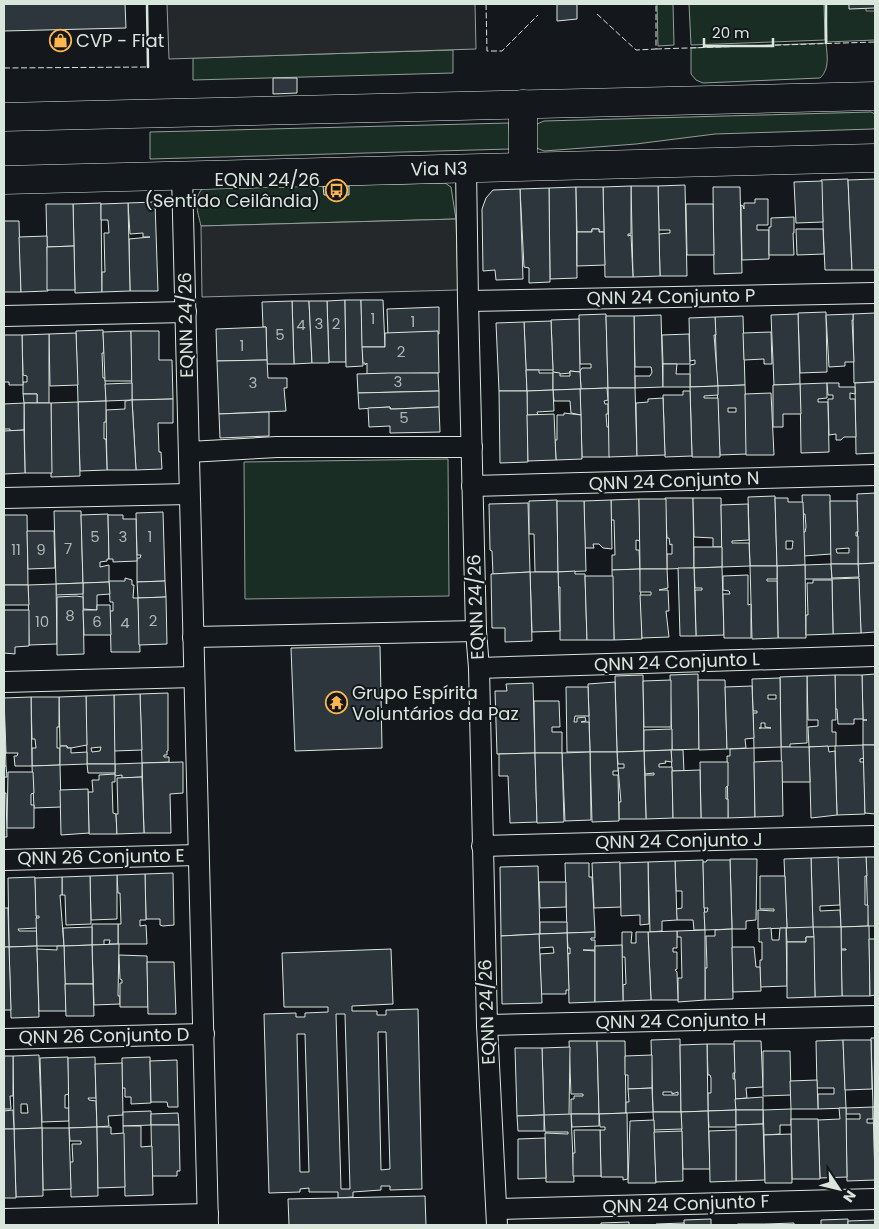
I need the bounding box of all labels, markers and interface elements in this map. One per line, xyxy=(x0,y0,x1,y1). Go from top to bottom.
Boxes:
scale bar xyxy=(704,15,773,47)
text: 20 m xyxy=(712,22,750,43)
place label: CVP - Fiat xyxy=(76,28,164,53)
shop icon: CVP - Fiat xyxy=(48,29,72,53)
street label: Via N3 xyxy=(410,156,468,181)
place label: EQNN 24/26 (Sentido Ceilândia) xyxy=(145,167,320,213)
bus stop icon: EQNN 24/26 (Sentido Ceilândia) xyxy=(324,178,348,202)
street label: EQNN 24/26 xyxy=(172,272,199,378)
street label: QNN 24 Conjunto P xyxy=(587,283,755,310)
house number: 1 xyxy=(371,308,375,329)
house number: 1 xyxy=(411,311,415,332)
house number: 3 xyxy=(315,313,323,334)
house number: 2 xyxy=(332,313,340,334)
house number: 4 xyxy=(296,314,306,335)
house number: 5 xyxy=(275,324,285,345)
house number: 1 xyxy=(240,335,244,356)
house number: 2 xyxy=(397,341,405,362)
house number: 3 xyxy=(394,371,402,392)
house number: 3 xyxy=(249,372,257,393)
house number: 5 xyxy=(399,407,409,428)
street label: QNN 24 Conjunto N xyxy=(588,465,760,496)
house number: 5 xyxy=(90,526,100,547)
house number: 3 xyxy=(119,526,127,547)
house number: 1 xyxy=(148,526,152,547)
house number: 7 xyxy=(64,538,72,559)
house number: 11 xyxy=(11,539,21,560)
house number: 9 xyxy=(36,539,46,560)
street label: EQNN 24/26 xyxy=(461,554,490,660)
house number: 8 xyxy=(65,605,75,626)
house number: 2 xyxy=(149,610,157,631)
house number: 10 xyxy=(35,611,49,632)
house number: 6 xyxy=(92,611,102,632)
house number: 4 xyxy=(120,612,130,633)
street label: QNN 24 Conjunto L xyxy=(594,646,761,677)
place label: Grupo Espírita Voluntários da Paz xyxy=(352,680,519,726)
temple icon: Grupo Espírita Voluntários da Paz xyxy=(324,691,348,715)
street label: QNN 24 Conjunto J xyxy=(595,827,763,854)
street label: QNN 26 Conjunto E xyxy=(17,843,185,870)
street label: EQNN 24/26 xyxy=(472,959,501,1065)
street label: QNN 24 Conjunto H xyxy=(596,1007,766,1034)
street label: QNN 26 Conjunto D xyxy=(18,1022,190,1049)
north arrow xyxy=(814,1164,864,1214)
text: N xyxy=(838,1186,861,1207)
street label: QNN 24 Conjunto F xyxy=(602,1188,770,1219)

